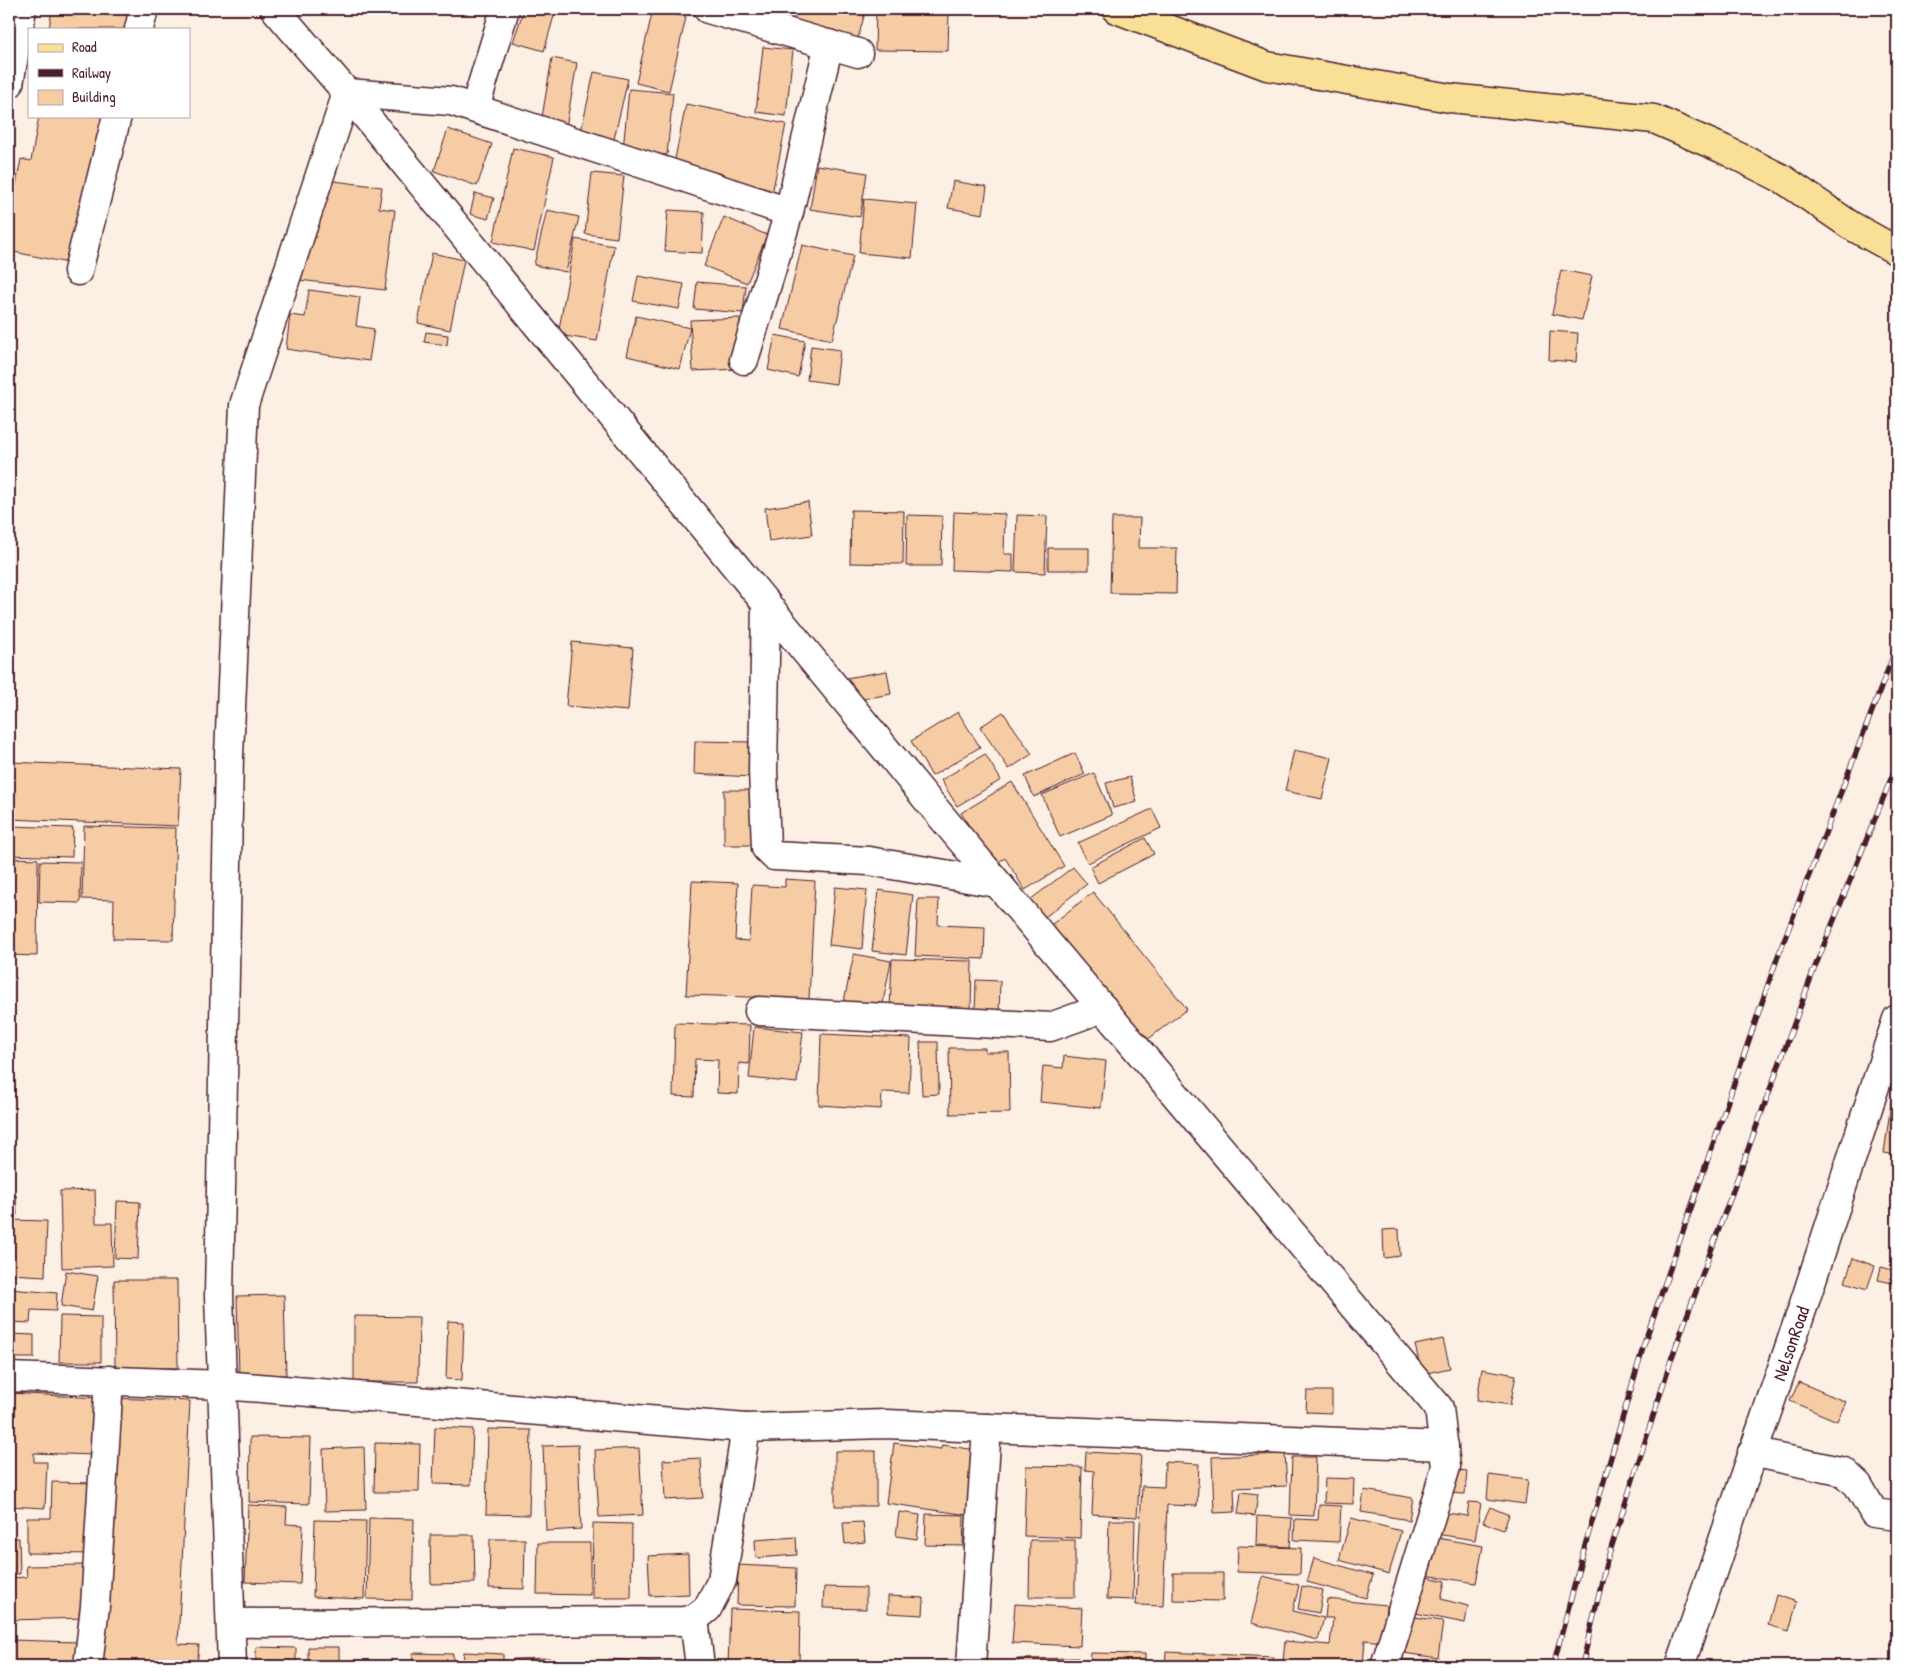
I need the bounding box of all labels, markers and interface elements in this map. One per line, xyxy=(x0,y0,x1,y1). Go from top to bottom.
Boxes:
legend xyxy=(28,28,190,118)
text: Road xyxy=(72,36,97,57)
text: Railway xyxy=(72,62,111,83)
text: Building xyxy=(72,86,116,107)
street label: NelsonRoad xyxy=(1766,1302,1816,1384)

